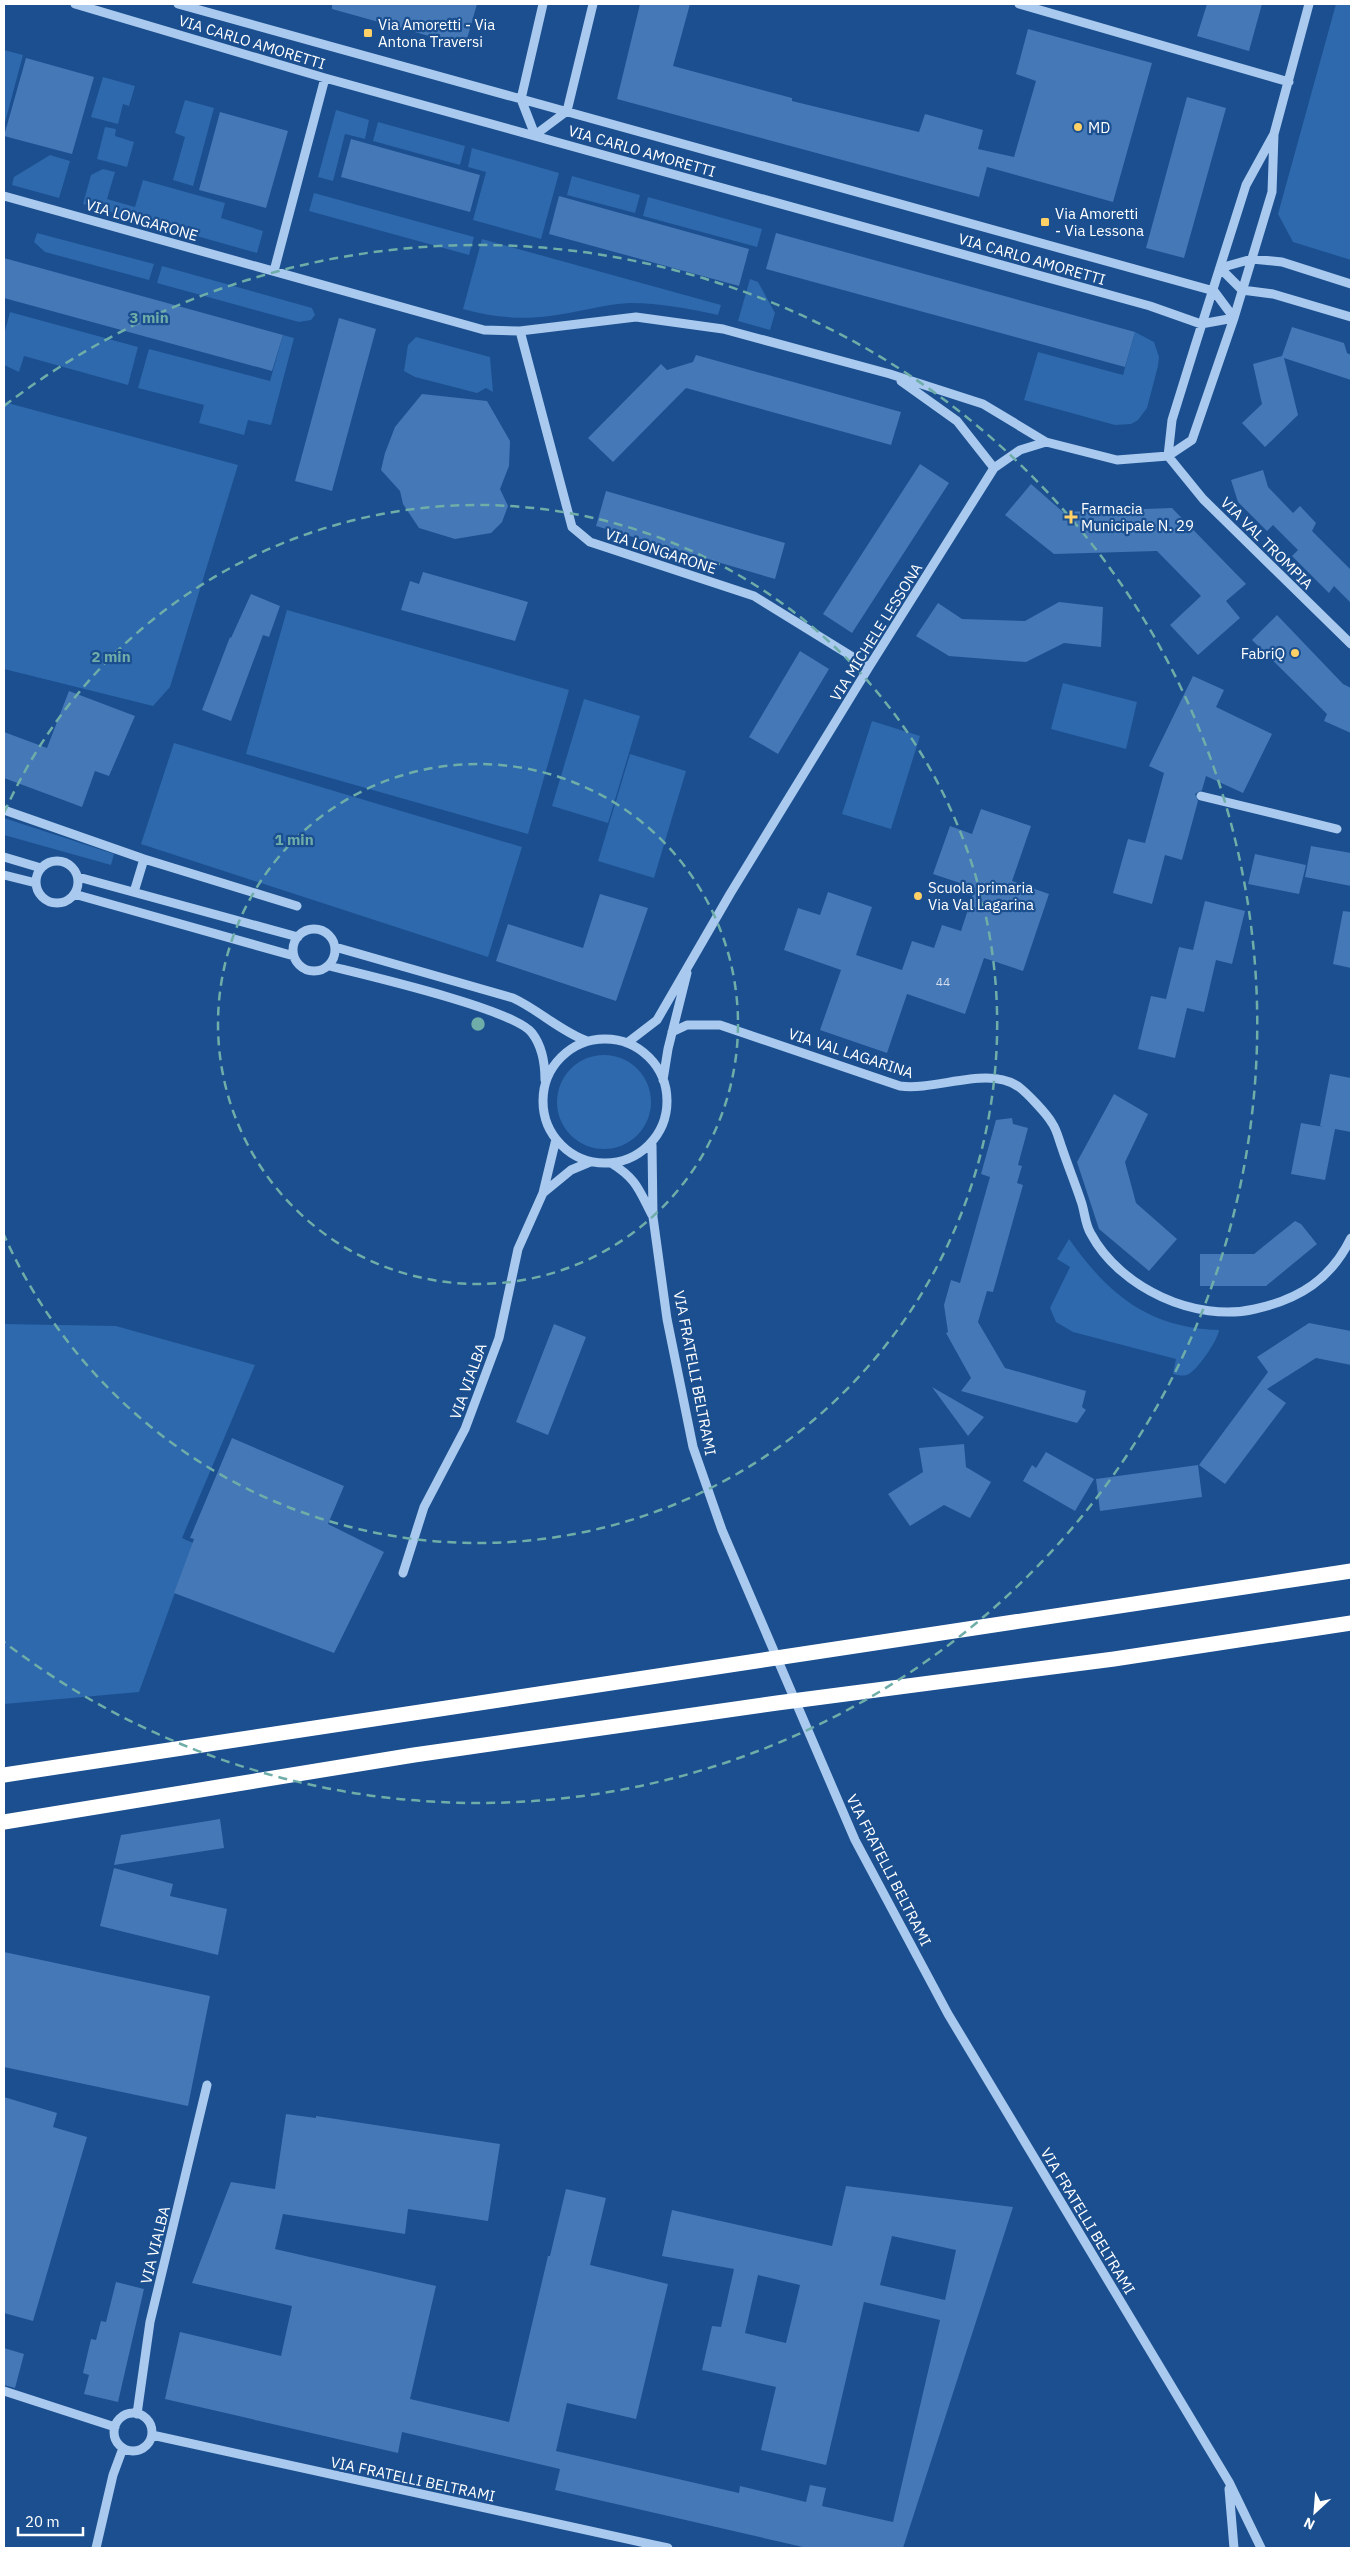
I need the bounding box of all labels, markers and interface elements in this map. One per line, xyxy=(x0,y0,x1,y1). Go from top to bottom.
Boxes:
street label: VIA CARLO AMORETTI xyxy=(176,11,328,73)
place label: Via Amoretti - Via Antona Traversi xyxy=(378,15,495,51)
marker: Via Amoretti - Via Antona Traversi xyxy=(362,27,374,39)
place label: MD xyxy=(1088,118,1110,137)
street label: VIA CARLO AMORETTI xyxy=(566,121,718,181)
marker: MD xyxy=(1072,121,1084,133)
street label: VIA LONGARONE xyxy=(84,195,200,245)
place label: Via Amoretti - Via Lessona xyxy=(1055,204,1144,240)
marker: Via Amoretti - Via Lessona xyxy=(1039,216,1051,228)
street label: VIA CARLO AMORETTI xyxy=(956,229,1108,289)
text: 3 min xyxy=(129,308,169,327)
street label: VIA VAL TROMPIA xyxy=(1217,493,1317,593)
place label: Farmacia Municipale N. 29 xyxy=(1081,499,1194,535)
marker: Farmacia Municipale N. 29 xyxy=(1065,511,1077,523)
street label: VIA LONGARONE xyxy=(603,524,719,578)
street label: VIA MICHELE LESSONA xyxy=(826,559,926,705)
place label: FabriQ xyxy=(1241,644,1285,663)
text: 2 min xyxy=(91,647,131,666)
marker: FabriQ xyxy=(1289,647,1301,659)
text: 1 min xyxy=(274,830,314,849)
place label: Scuola primaria Via Val Lagarina xyxy=(928,878,1034,914)
marker: Scuola primaria Via Val Lagarina xyxy=(912,890,924,902)
house number: 44 xyxy=(936,974,950,989)
centre of rings xyxy=(469,1015,487,1033)
street label: VIA VAL LAGARINA xyxy=(786,1024,916,1082)
street label: VIA FRATELLI BELTRAMI xyxy=(670,1289,720,1457)
street label: VIA VIALBA xyxy=(445,1340,491,1422)
street label: VIA FRATELLI BELTRAMI xyxy=(842,1791,936,1949)
street label: VIA FRATELLI BELTRAMI xyxy=(1037,2144,1139,2298)
street label: VIA VIALBA xyxy=(136,2204,174,2286)
street label: VIA FRATELLI BELTRAMI xyxy=(329,2452,497,2506)
north arrow xyxy=(1290,2487,1340,2537)
scale bar xyxy=(18,2504,82,2536)
text: 20 m xyxy=(25,2512,60,2531)
text: N xyxy=(1301,2513,1318,2534)

